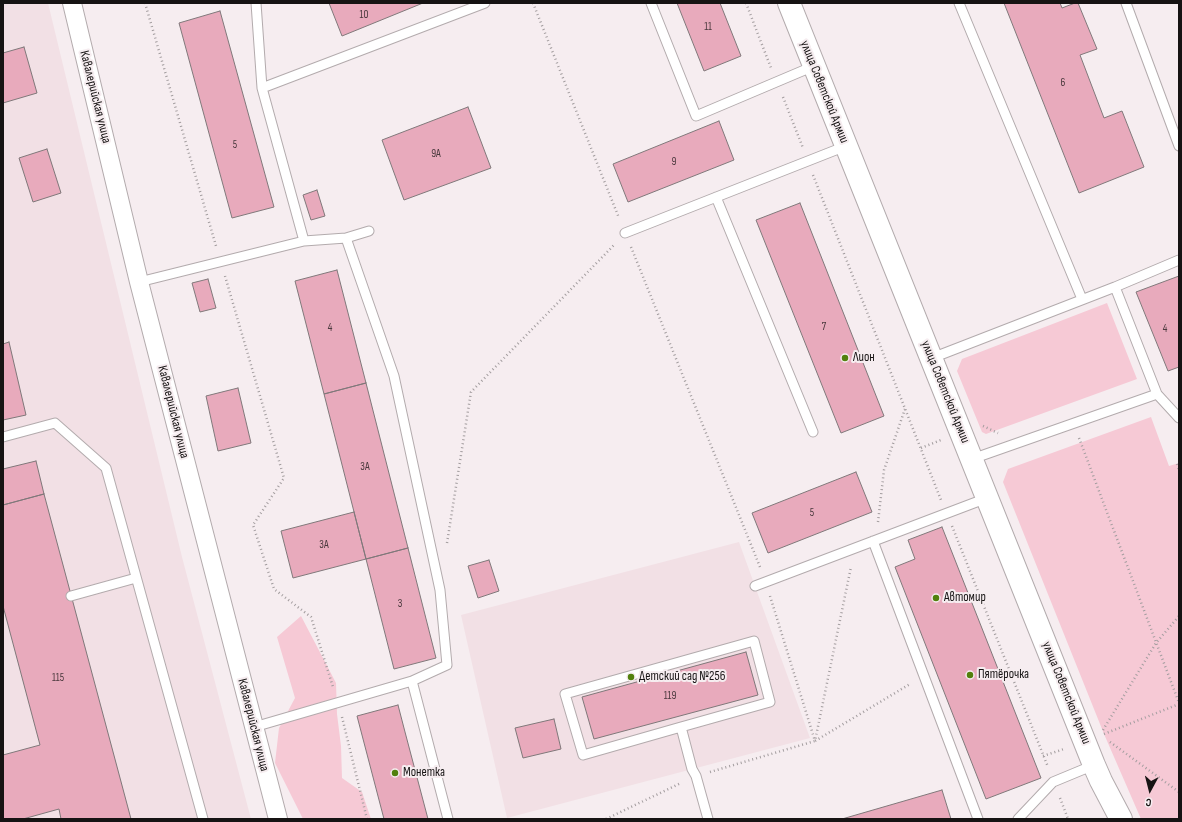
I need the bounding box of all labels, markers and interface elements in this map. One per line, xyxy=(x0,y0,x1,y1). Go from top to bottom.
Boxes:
house number: 10 xyxy=(360,8,368,22)
house number: 11 xyxy=(704,20,712,34)
street label: улица Советской Армии xyxy=(796,38,852,146)
street label: Кавалерийская улица xyxy=(76,49,114,145)
house number: 6 xyxy=(1061,76,1065,90)
house number: 5 xyxy=(233,138,237,152)
house number: 9А xyxy=(431,147,441,161)
house number: 9 xyxy=(672,155,676,169)
house number: 7 xyxy=(822,320,826,334)
house number: 4 xyxy=(328,321,332,335)
house number: 4 xyxy=(1163,322,1167,336)
street label: улица Советской Армии xyxy=(917,338,973,446)
place label: Лион xyxy=(853,350,875,366)
marker: Лион xyxy=(840,353,850,363)
street label: Кавалерийская улица xyxy=(154,364,192,460)
house number: 3А xyxy=(360,460,370,474)
house number: 5 xyxy=(810,506,814,520)
house number: 3А xyxy=(319,538,329,552)
place label: Автомир xyxy=(944,590,986,606)
marker: Автомир xyxy=(931,593,941,603)
house number: 3 xyxy=(398,597,402,611)
street label: улица Советской Армии xyxy=(1038,639,1094,747)
place label: Пятёрочка xyxy=(978,667,1029,683)
place label: Детский сад №256 xyxy=(639,669,725,685)
marker: Пятёрочка xyxy=(965,670,975,680)
house number: 115 xyxy=(52,671,64,685)
marker: Детский сад №256 xyxy=(626,672,636,682)
street label: Кавалерийская улица xyxy=(234,677,272,773)
house number: 119 xyxy=(664,689,676,703)
place label: Монетка xyxy=(403,765,445,781)
marker: Монетка xyxy=(390,768,400,778)
north arrow xyxy=(1130,770,1170,810)
text: С xyxy=(1145,796,1152,809)

